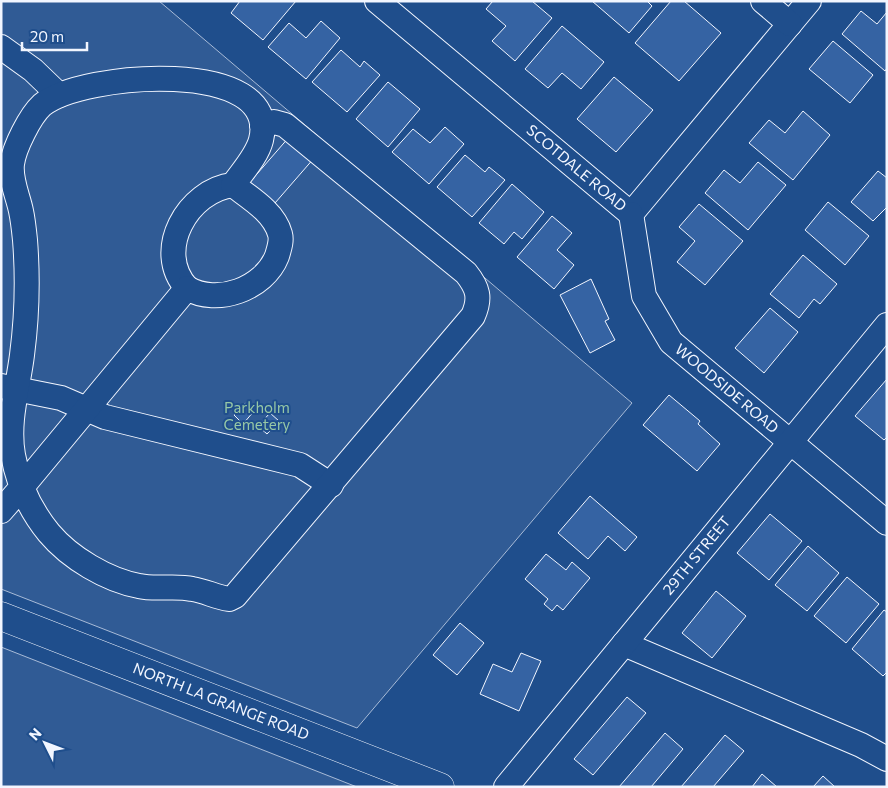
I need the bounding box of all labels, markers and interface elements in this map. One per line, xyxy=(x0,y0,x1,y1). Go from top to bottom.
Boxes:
scale bar xyxy=(22,20,88,52)
text: 20 m xyxy=(30,27,64,45)
street label: SCOTDALE ROAD xyxy=(523,120,631,214)
street label: WOODSIDE ROAD xyxy=(672,339,783,436)
park label: Parkholm Cemetery xyxy=(224,398,291,433)
street label: 29TH STREET xyxy=(658,512,734,598)
street label: NORTH LA GRANGE ROAD xyxy=(131,658,312,743)
north arrow xyxy=(20,718,70,768)
text: N xyxy=(25,724,45,744)

